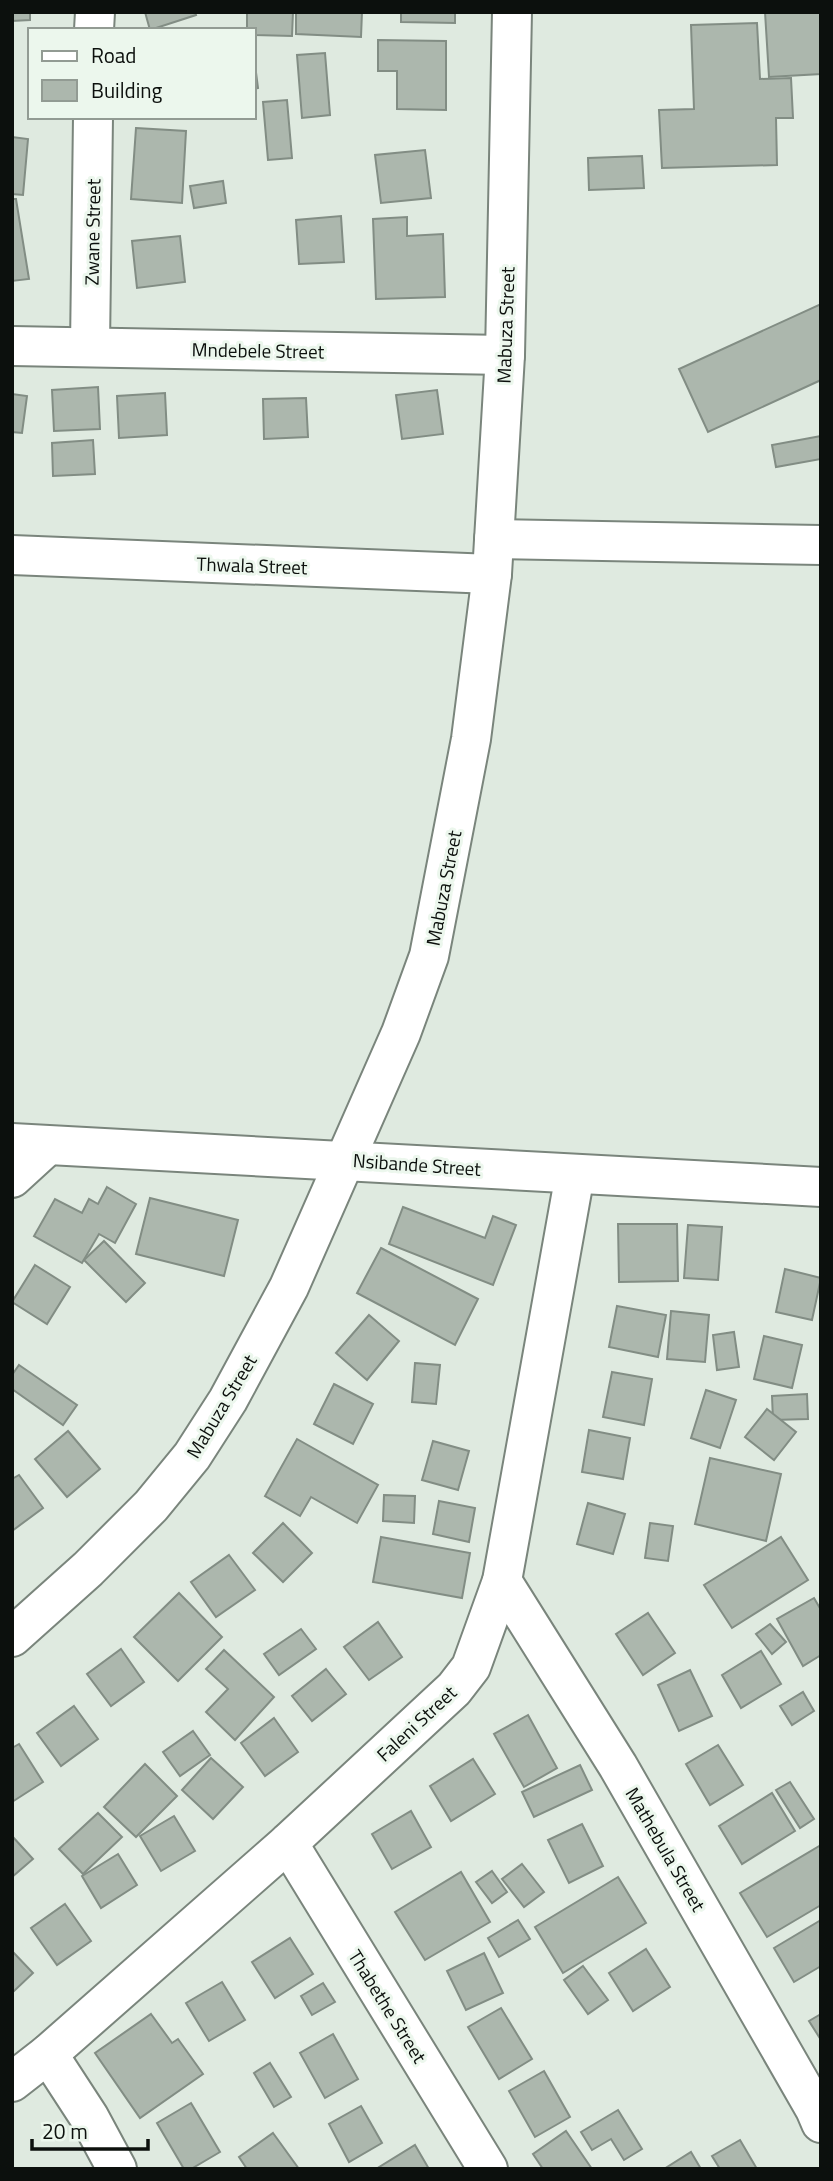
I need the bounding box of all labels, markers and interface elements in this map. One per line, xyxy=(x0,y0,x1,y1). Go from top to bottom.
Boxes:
legend xyxy=(28,28,256,119)
text: Road xyxy=(91,39,136,71)
text: Building xyxy=(91,74,163,106)
street label: Zwane Street xyxy=(77,178,107,286)
street label: Mabuza Street xyxy=(488,266,522,384)
street label: Mndebele Street xyxy=(191,334,325,366)
street label: Thwala Street xyxy=(196,549,308,581)
street label: Mabuza Street xyxy=(418,828,468,948)
street label: Nsibande Street xyxy=(352,1145,482,1183)
street label: Mabuza Street xyxy=(178,1348,264,1464)
street label: Faleni Street xyxy=(369,1678,463,1768)
street label: Mathebula Street xyxy=(619,1782,713,1917)
street label: Thabethe Street xyxy=(342,1944,435,2069)
scale bar xyxy=(32,2108,147,2152)
text: 20 m xyxy=(42,2115,88,2147)

